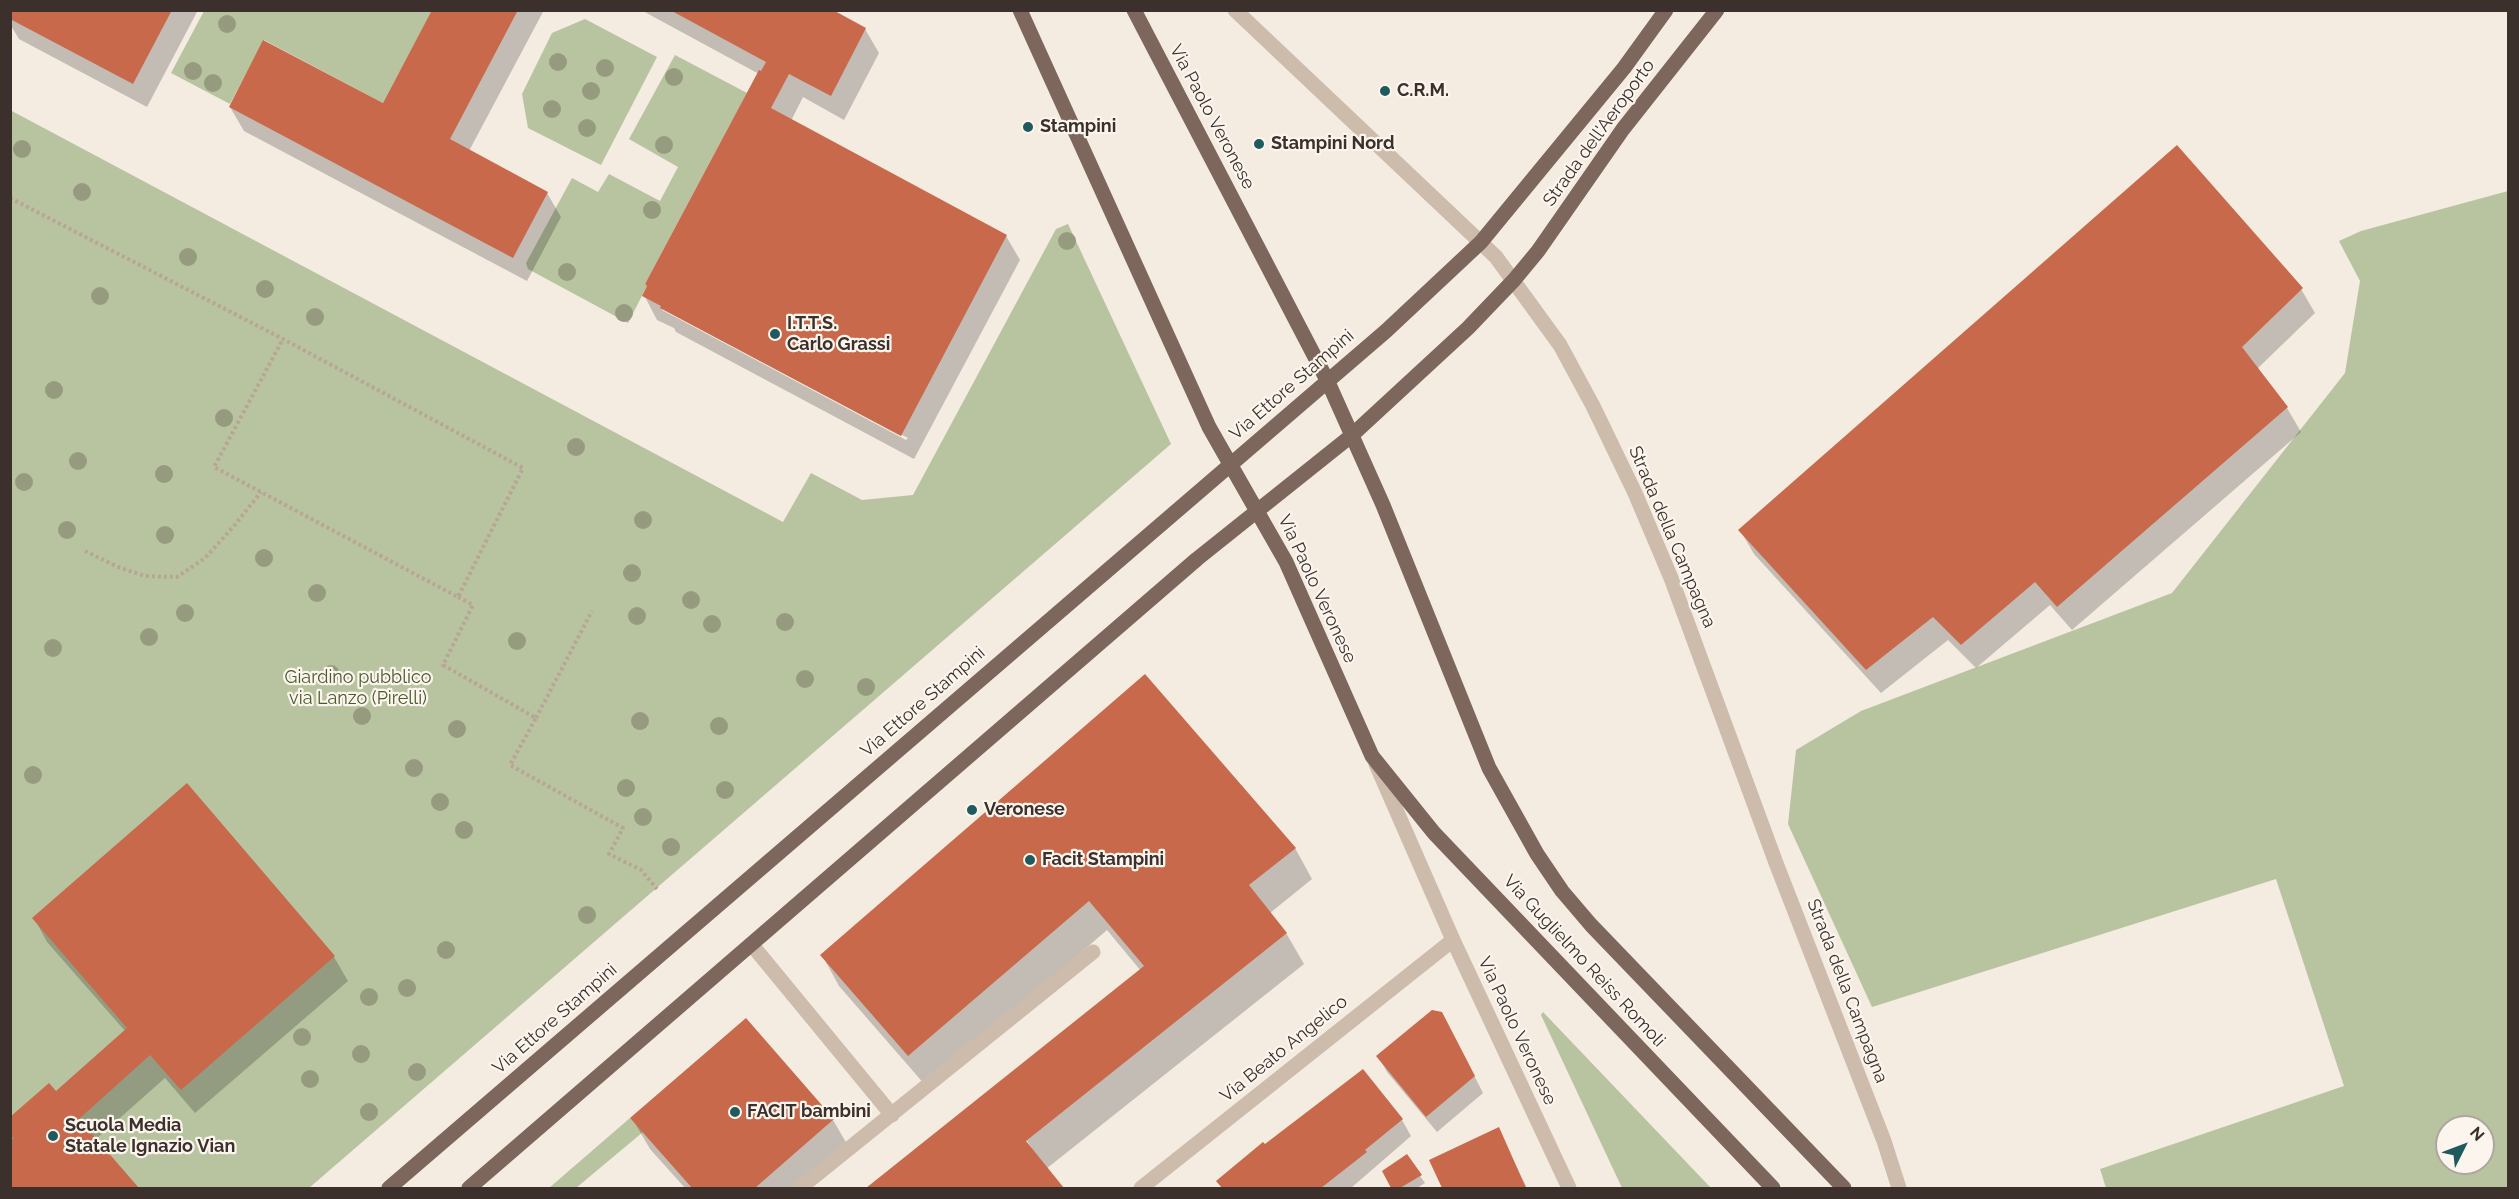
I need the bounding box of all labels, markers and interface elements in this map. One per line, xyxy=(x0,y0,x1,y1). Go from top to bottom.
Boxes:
street label: Via Paolo Veronese xyxy=(1165,41,1259,193)
street label: Strada dell'Aeroporto xyxy=(1539,55,1659,211)
place label: C.R.M. xyxy=(1397,80,1449,102)
marker: C.R.M. xyxy=(1378,84,1392,98)
place label: Stampini xyxy=(1040,116,1116,138)
marker: Stampini xyxy=(1021,120,1035,134)
place label: Stampini Nord xyxy=(1271,133,1395,155)
marker: Stampini Nord xyxy=(1252,137,1266,151)
place label: I.T.T.S. Carlo Grassi xyxy=(787,313,890,356)
street label: Via Ettore Stampini xyxy=(1225,325,1359,445)
marker: I.T.T.S. Carlo Grassi xyxy=(768,327,782,341)
street label: Strada della Campagna xyxy=(1624,443,1720,631)
street label: Via Paolo Veronese xyxy=(1273,511,1361,667)
street label: Via Ettore Stampini xyxy=(856,642,990,762)
park label: Giardino pubblico via Lanzo (Pirelli) xyxy=(285,667,431,710)
place label: Veronese xyxy=(984,799,1065,821)
marker: Veronese xyxy=(965,803,979,817)
place label: Facit Stampini xyxy=(1042,849,1164,871)
marker: Facit Stampini xyxy=(1023,853,1037,867)
street label: Via Guglielmo Reiss Romoli xyxy=(1499,870,1669,1052)
street label: Strada della Campagna xyxy=(1802,896,1892,1086)
street label: Via Paolo Veronese xyxy=(1473,953,1561,1109)
street label: Via Ettore Stampini xyxy=(488,959,622,1079)
street label: Via Beato Angelico xyxy=(1216,991,1352,1107)
place label: FACIT bambini xyxy=(747,1101,871,1123)
marker: FACIT bambini xyxy=(728,1105,742,1119)
place label: Scuola Media Statale Ignazio Vian xyxy=(65,1115,235,1158)
north arrow xyxy=(2435,1115,2495,1175)
text: N xyxy=(2466,1123,2488,1145)
marker: Scuola Media Statale Ignazio Vian xyxy=(46,1129,60,1143)

